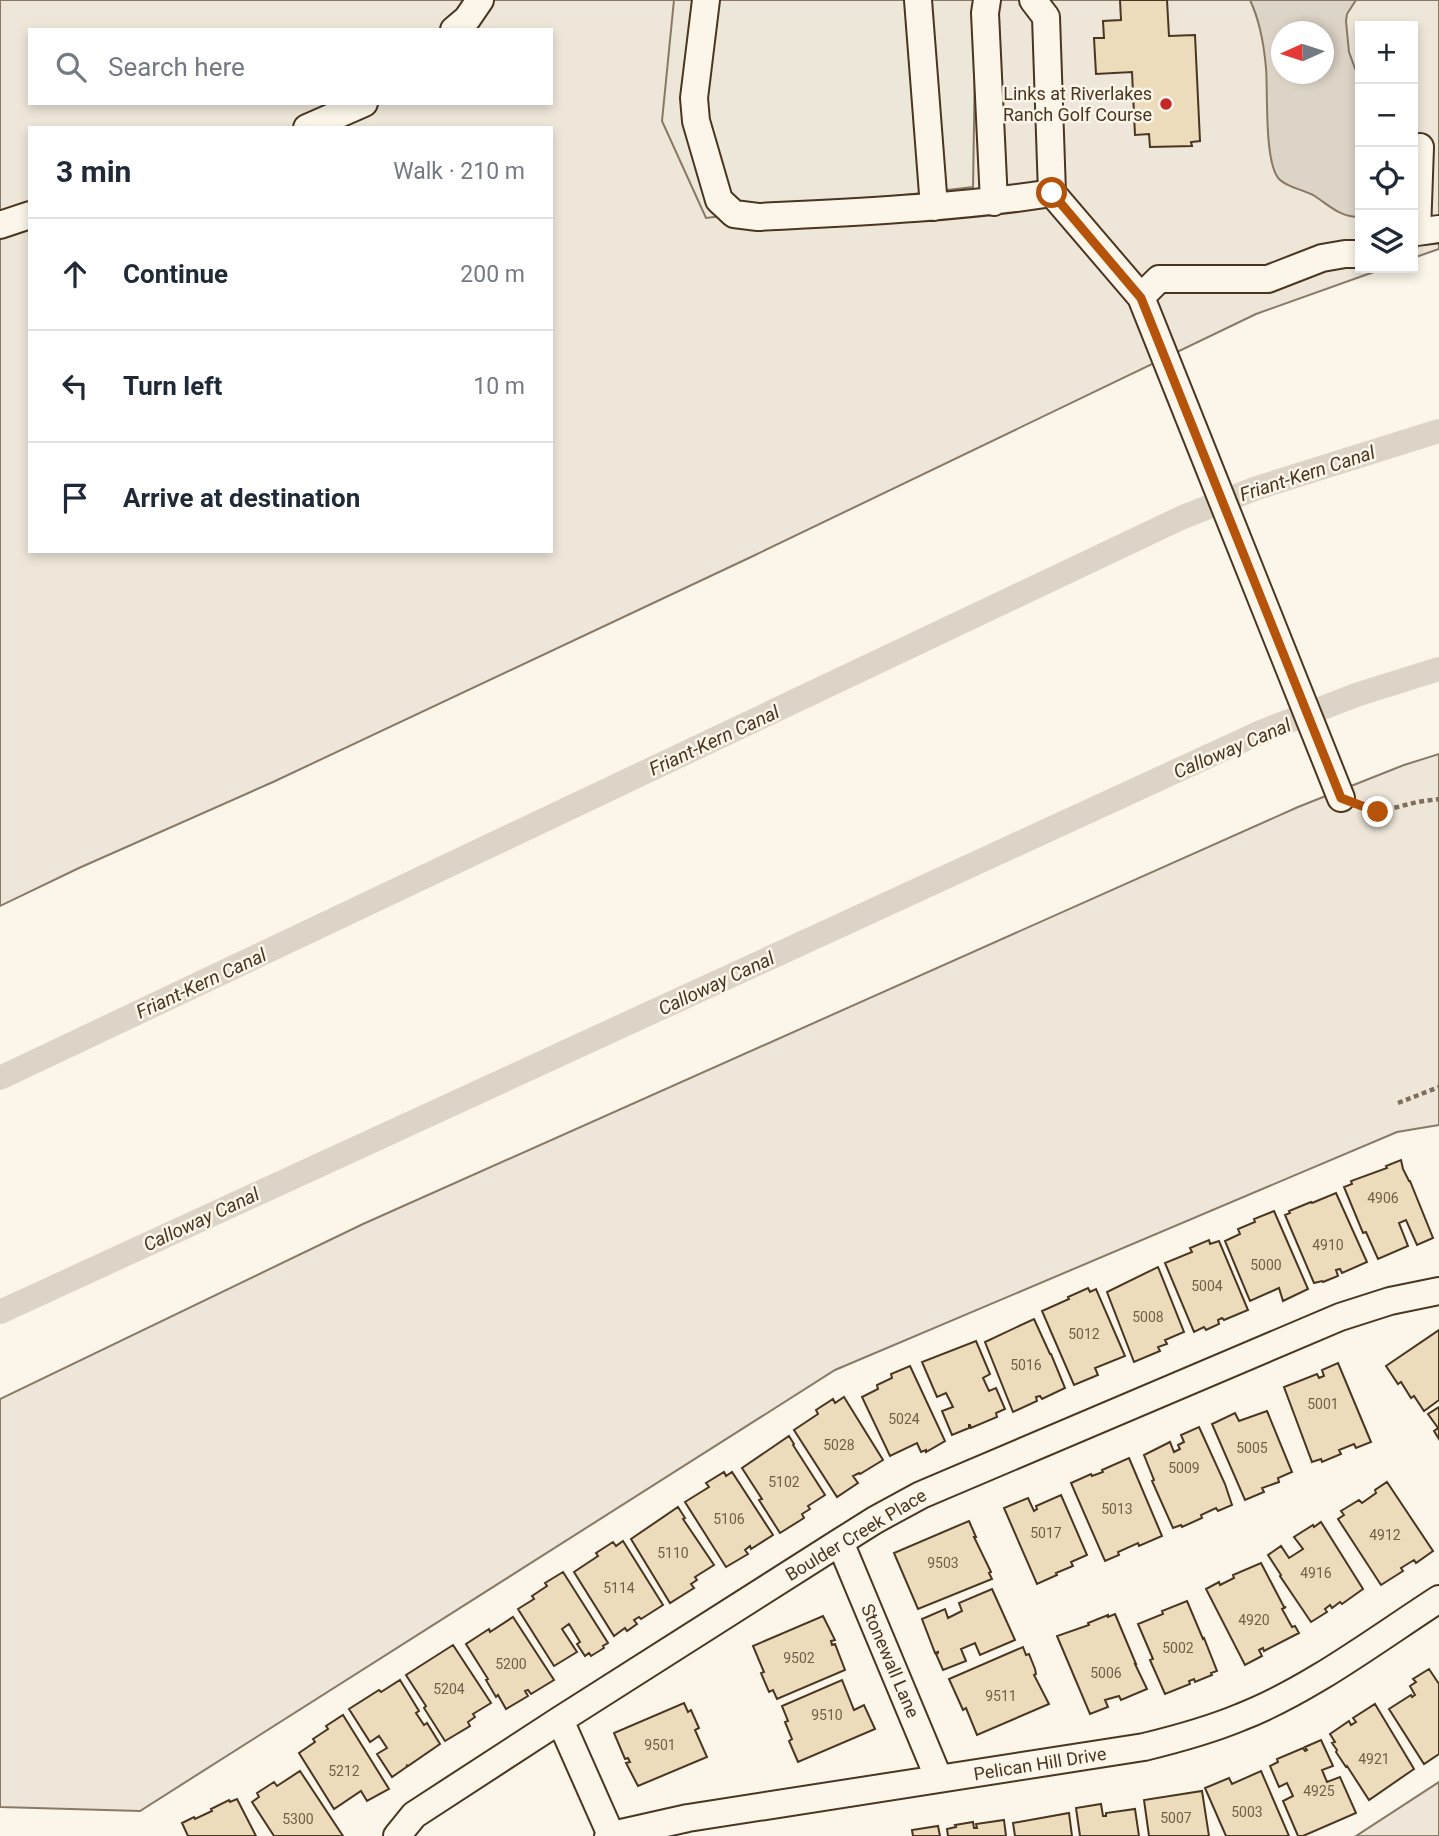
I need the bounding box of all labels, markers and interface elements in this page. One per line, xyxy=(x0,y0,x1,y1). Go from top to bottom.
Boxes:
north arrow xyxy=(1271,21,1334,84)
map controls xyxy=(1355,21,1418,273)
button: + xyxy=(1355,21,1418,84)
search box xyxy=(28,28,553,105)
icon: search xyxy=(52,48,90,86)
text: Search here xyxy=(108,52,245,82)
place label: Links at Riverlakes Ranch Golf Course xyxy=(1003,83,1152,125)
button: − xyxy=(1355,84,1418,147)
marker: Links at Riverlakes Ranch Golf Course xyxy=(1158,96,1174,112)
button: locate xyxy=(1355,147,1418,210)
text: 3 min xyxy=(56,154,131,189)
text: Walk · 210 m xyxy=(393,158,525,185)
route start xyxy=(1036,177,1067,208)
button: layers xyxy=(1355,210,1418,273)
icon: ahead xyxy=(56,255,94,293)
text: Continue xyxy=(123,259,228,289)
text: 200 m xyxy=(460,261,525,288)
icon: left xyxy=(56,367,94,405)
text: Turn left xyxy=(123,371,222,401)
text: 10 m xyxy=(473,373,525,400)
water label: Friant-Kern Canal xyxy=(1237,441,1378,506)
icon: arrive xyxy=(56,479,94,517)
text: Arrive at destination xyxy=(123,483,360,513)
water label: Friant-Kern Canal xyxy=(646,700,783,781)
water label: Calloway Canal xyxy=(1170,713,1295,784)
route end xyxy=(1362,796,1393,827)
water label: Friant-Kern Canal xyxy=(133,943,270,1024)
water label: Calloway Canal xyxy=(655,946,778,1020)
water label: Calloway Canal xyxy=(140,1182,263,1256)
house number: 4906 xyxy=(1367,1190,1399,1206)
house number: 4910 xyxy=(1312,1237,1344,1253)
house number: 5000 xyxy=(1250,1257,1282,1273)
house number: 5004 xyxy=(1191,1278,1223,1294)
house number: 5008 xyxy=(1132,1309,1164,1325)
house number: 5012 xyxy=(1068,1326,1100,1342)
house number: 5016 xyxy=(1010,1357,1042,1373)
house number: 5001 xyxy=(1307,1396,1339,1412)
house number: 5024 xyxy=(888,1411,920,1427)
house number: 5028 xyxy=(823,1437,855,1453)
house number: 5005 xyxy=(1236,1440,1268,1456)
house number: 5009 xyxy=(1168,1460,1200,1476)
house number: 5102 xyxy=(768,1474,800,1490)
street label: Boulder Creek Place xyxy=(781,1484,930,1585)
house number: 5013 xyxy=(1101,1501,1133,1517)
house number: 5106 xyxy=(713,1511,745,1527)
house number: 5017 xyxy=(1030,1525,1062,1541)
house number: 4912 xyxy=(1369,1527,1401,1543)
house number: 5110 xyxy=(657,1545,689,1561)
house number: 9503 xyxy=(927,1555,959,1571)
house number: 4916 xyxy=(1300,1565,1332,1581)
house number: 5114 xyxy=(603,1580,635,1596)
street label: Stonewall Lane xyxy=(857,1601,924,1721)
house number: 4920 xyxy=(1238,1612,1270,1628)
house number: 5002 xyxy=(1162,1640,1194,1656)
house number: 9502 xyxy=(783,1650,815,1666)
house number: 5200 xyxy=(495,1656,527,1672)
house number: 5006 xyxy=(1090,1665,1122,1681)
house number: 5204 xyxy=(433,1681,465,1697)
house number: 9511 xyxy=(985,1688,1017,1704)
house number: 9510 xyxy=(811,1707,843,1723)
house number: 9501 xyxy=(644,1737,676,1753)
street label: Pelican Hill Drive xyxy=(972,1743,1108,1784)
house number: 4921 xyxy=(1358,1751,1390,1767)
house number: 5212 xyxy=(328,1763,360,1779)
house number: 4925 xyxy=(1303,1783,1335,1799)
house number: 5003 xyxy=(1231,1804,1263,1820)
house number: 5007 xyxy=(1160,1810,1192,1826)
house number: 5300 xyxy=(282,1811,314,1827)

